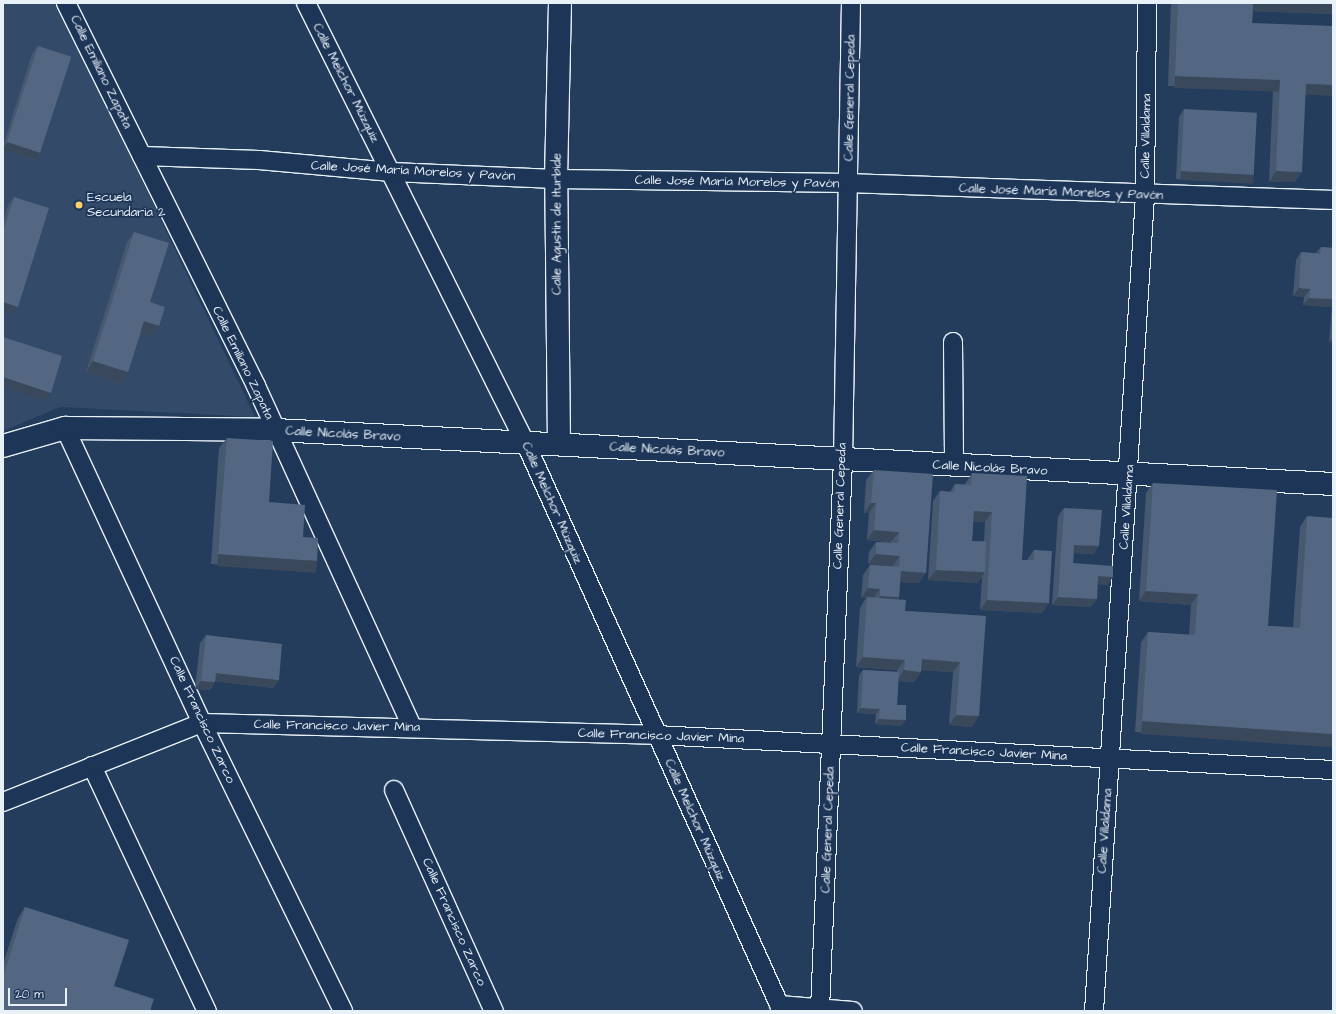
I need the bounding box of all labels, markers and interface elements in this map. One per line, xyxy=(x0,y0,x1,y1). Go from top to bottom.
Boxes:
street label: Calle Emiliano Zapata xyxy=(67,13,135,131)
street label: Calle Melchor Múzquiz xyxy=(309,21,383,145)
street label: Calle General Cepeda xyxy=(841,35,859,161)
street label: Calle Villaldama xyxy=(1137,93,1155,179)
street label: Calle Agustín de Iturbide xyxy=(549,153,565,295)
street label: Calle José María Morelos y Pavón xyxy=(310,158,516,184)
street label: Calle José María Morelos y Pavón xyxy=(635,172,839,192)
street label: Calle José María Morelos y Pavón xyxy=(958,181,1164,203)
place label: Escuela Secundaria 2 xyxy=(87,190,165,221)
marker: Escuela Secundaria 2 xyxy=(74,200,84,210)
street label: Calle Emiliano Zapata xyxy=(209,304,277,422)
street label: Calle Nicolás Bravo xyxy=(285,423,401,445)
street label: Calle Nicolás Bravo xyxy=(609,439,725,461)
street label: Calle Melchor Múzquiz xyxy=(518,440,586,566)
street label: Calle General Cepeda xyxy=(830,442,850,570)
street label: Calle Nicolás Bravo xyxy=(932,457,1048,479)
street label: Calle Villaldama xyxy=(1116,464,1138,550)
street label: Calle Francisco Zarco xyxy=(166,654,238,786)
street label: Calle Francisco Javier Mina xyxy=(254,717,420,735)
street label: Calle Francisco Javier Mina xyxy=(578,725,744,747)
street label: Calle Francisco Javier Mina xyxy=(901,740,1067,764)
street label: Calle Melchor Múzquiz xyxy=(661,757,729,883)
street label: Calle General Cepeda xyxy=(818,766,838,894)
street label: Calle Villaldama xyxy=(1094,788,1116,874)
street label: Calle Francisco Zarco xyxy=(419,856,489,988)
scale bar xyxy=(10,980,69,1006)
text: 20 m xyxy=(15,986,44,1003)

